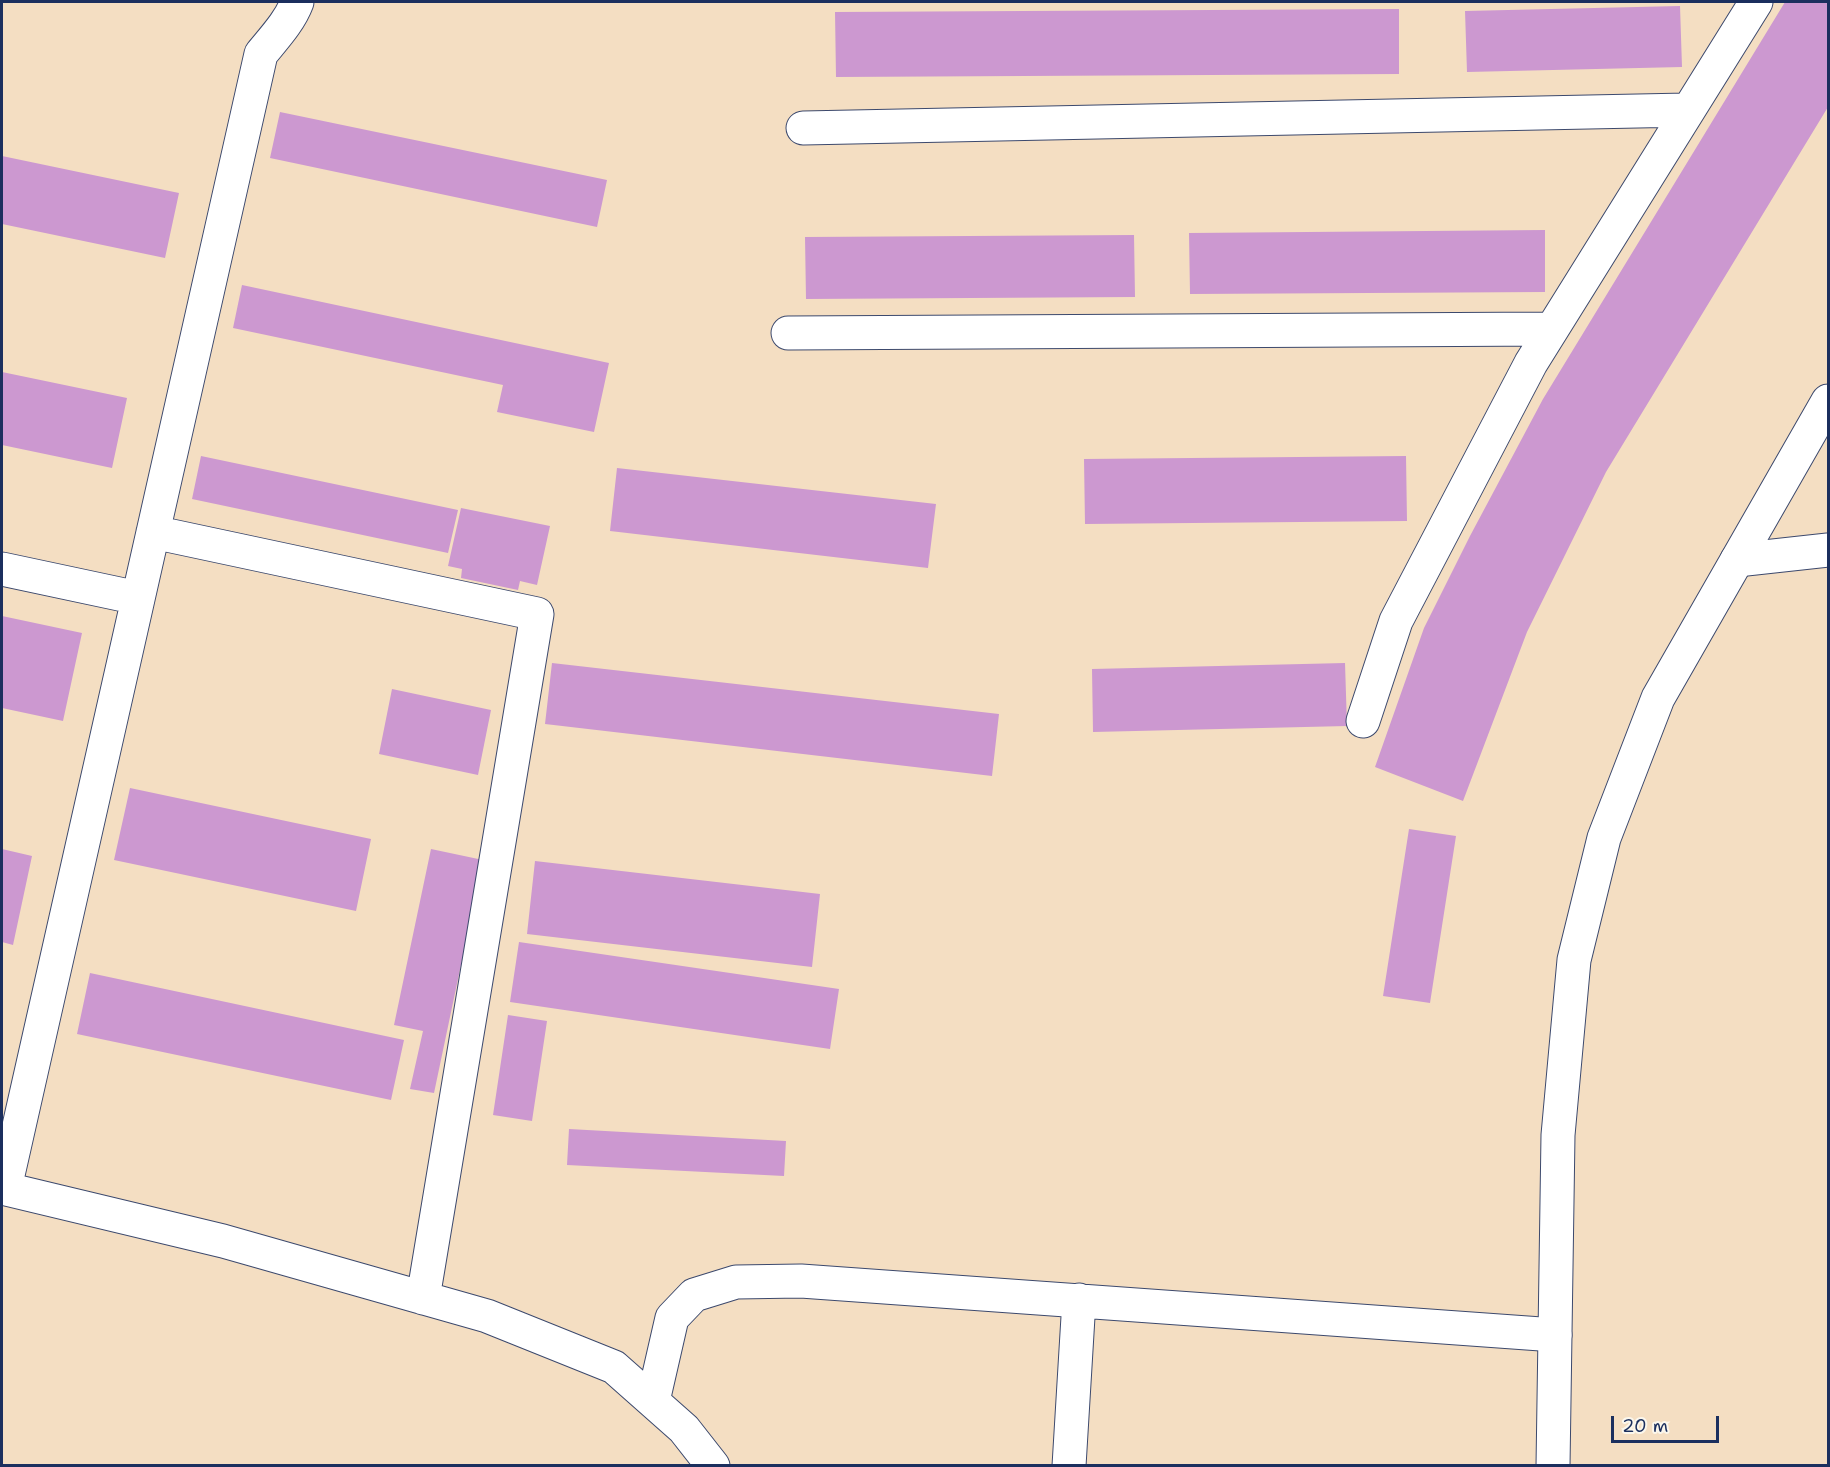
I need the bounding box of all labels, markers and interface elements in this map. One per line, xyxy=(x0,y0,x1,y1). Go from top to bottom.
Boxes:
scale bar xyxy=(1614,1404,1722,1442)
text: 20 m xyxy=(1622,1414,1668,1438)

